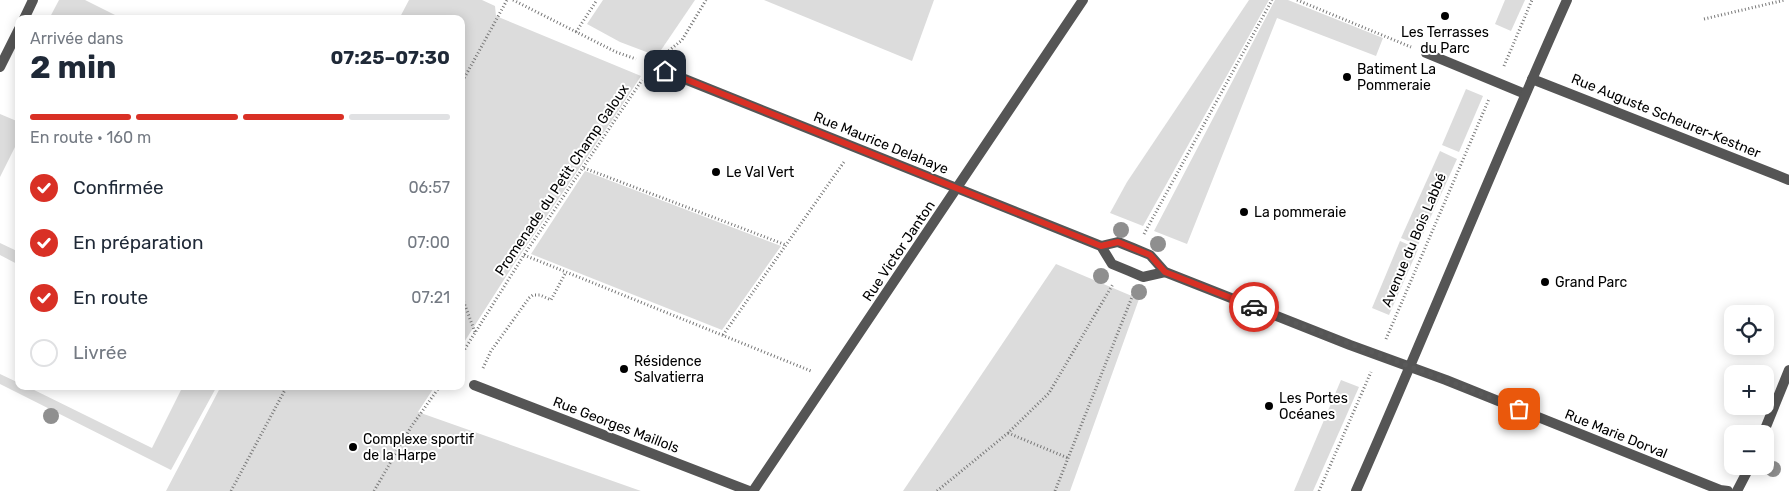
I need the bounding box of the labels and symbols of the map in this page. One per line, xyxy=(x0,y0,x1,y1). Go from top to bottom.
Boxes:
marker: Les Terrasses du Parc xyxy=(1439,10,1451,22)
place label: Les Terrasses du Parc xyxy=(1401,24,1489,57)
pin xyxy=(644,50,686,92)
place label: Batiment La Pommeraie xyxy=(1357,61,1436,94)
street label: Rue Auguste Scheurer-Kestner xyxy=(1569,70,1764,162)
marker: Batiment La Pommeraie xyxy=(1341,71,1353,83)
street label: Promenade du Petit Champ Galoux xyxy=(491,81,633,279)
street label: Rue Maurice Delahaye xyxy=(811,108,951,178)
place label: Le Val Vert xyxy=(726,164,795,181)
marker: Le Val Vert xyxy=(710,166,722,178)
street label: Avenue du Bois Labbé xyxy=(1378,170,1450,310)
street label: Rue Victor Janton xyxy=(859,198,939,304)
place label: La pommeraie xyxy=(1254,204,1346,221)
marker: La pommeraie xyxy=(1238,206,1250,218)
place label: Grand Parc xyxy=(1555,274,1627,291)
marker: Grand Parc xyxy=(1539,276,1551,288)
courier xyxy=(1229,282,1279,332)
place label: Résidence Salvatierra xyxy=(634,353,704,386)
marker: Résidence Salvatierra xyxy=(618,363,630,375)
pin xyxy=(1498,388,1540,430)
place label: Les Portes Océanes xyxy=(1279,390,1348,423)
street label: Rue Georges Maillols xyxy=(550,393,682,457)
marker: Les Portes Océanes xyxy=(1263,400,1275,412)
street label: Rue Marie Dorval xyxy=(1562,406,1670,462)
place label: Complexe sportif de la Harpe xyxy=(363,431,475,464)
marker: Complexe sportif de la Harpe xyxy=(347,441,359,453)

